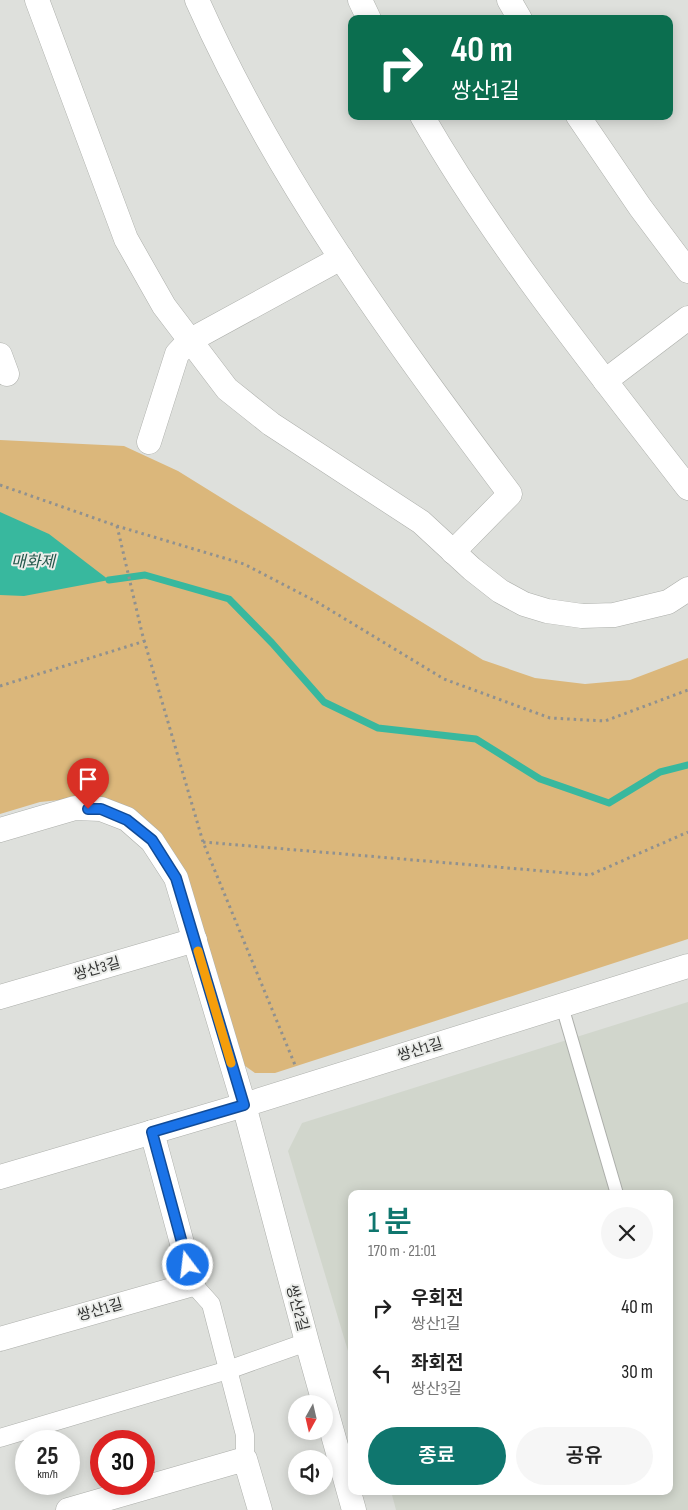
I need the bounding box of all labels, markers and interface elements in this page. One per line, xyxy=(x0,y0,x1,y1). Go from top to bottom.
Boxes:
text: 40 m xyxy=(451,29,513,72)
icon: right xyxy=(368,35,433,100)
text: 쌍산1길 xyxy=(451,78,519,105)
water label: 매화제 xyxy=(11,553,57,572)
pin xyxy=(67,758,109,809)
icon: arrive xyxy=(74,765,102,793)
street label: 쌍산3길 xyxy=(71,953,123,985)
street label: 쌍산1길 xyxy=(395,1034,445,1066)
text: 1 분 xyxy=(368,1205,412,1241)
button: close xyxy=(601,1207,653,1259)
position arrow xyxy=(161,1238,213,1290)
text: 170 m · 21:01 xyxy=(368,1242,436,1261)
street label: 쌍산2길 xyxy=(282,1283,312,1333)
text: 우회전 xyxy=(411,1287,463,1310)
street label: 쌍산1길 xyxy=(75,1294,125,1326)
icon: right xyxy=(368,1294,396,1322)
text: 40 m xyxy=(621,1296,653,1319)
text: 쌍산1길 xyxy=(411,1315,461,1334)
text: 좌회전 xyxy=(411,1352,463,1375)
icon: left xyxy=(368,1359,396,1387)
text: 30 m xyxy=(621,1361,653,1384)
text: 쌍산3길 xyxy=(411,1380,462,1399)
north arrow xyxy=(288,1395,332,1440)
map controls xyxy=(288,1395,333,1495)
button: 종료 xyxy=(368,1427,506,1485)
button: 공유 xyxy=(516,1427,653,1485)
speed limit sign: 30 xyxy=(90,1430,155,1495)
text: 25 xyxy=(37,1441,58,1472)
button: sound xyxy=(288,1450,333,1495)
text: km/h xyxy=(37,1467,58,1482)

